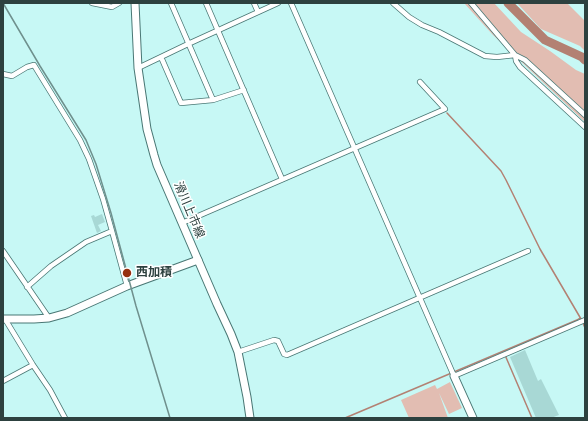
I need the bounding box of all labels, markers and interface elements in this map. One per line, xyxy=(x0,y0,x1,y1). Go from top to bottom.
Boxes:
street label: 滑川上市線 xyxy=(171,180,207,240)
place label: 西加積 xyxy=(136,266,172,280)
marker: 西加積 xyxy=(121,267,133,279)

